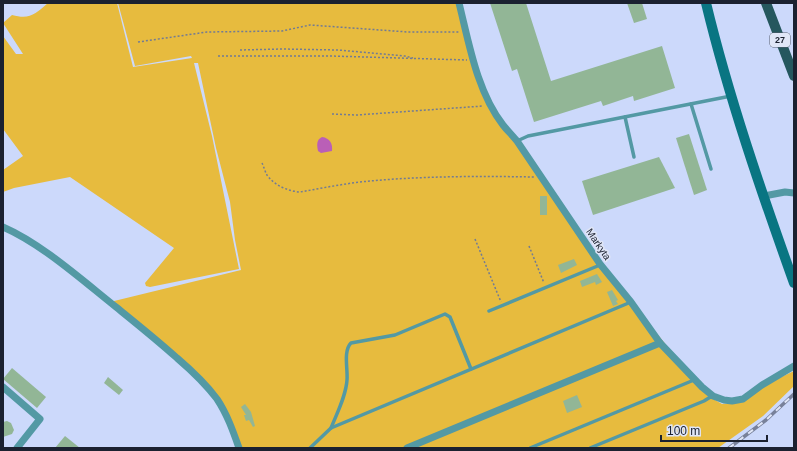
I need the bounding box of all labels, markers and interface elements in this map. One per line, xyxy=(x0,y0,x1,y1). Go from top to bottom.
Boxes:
road number: 27 xyxy=(770,33,790,47)
street label: Markyta xyxy=(584,226,613,262)
scale bar xyxy=(661,417,767,443)
text: 100 m xyxy=(667,424,700,438)

